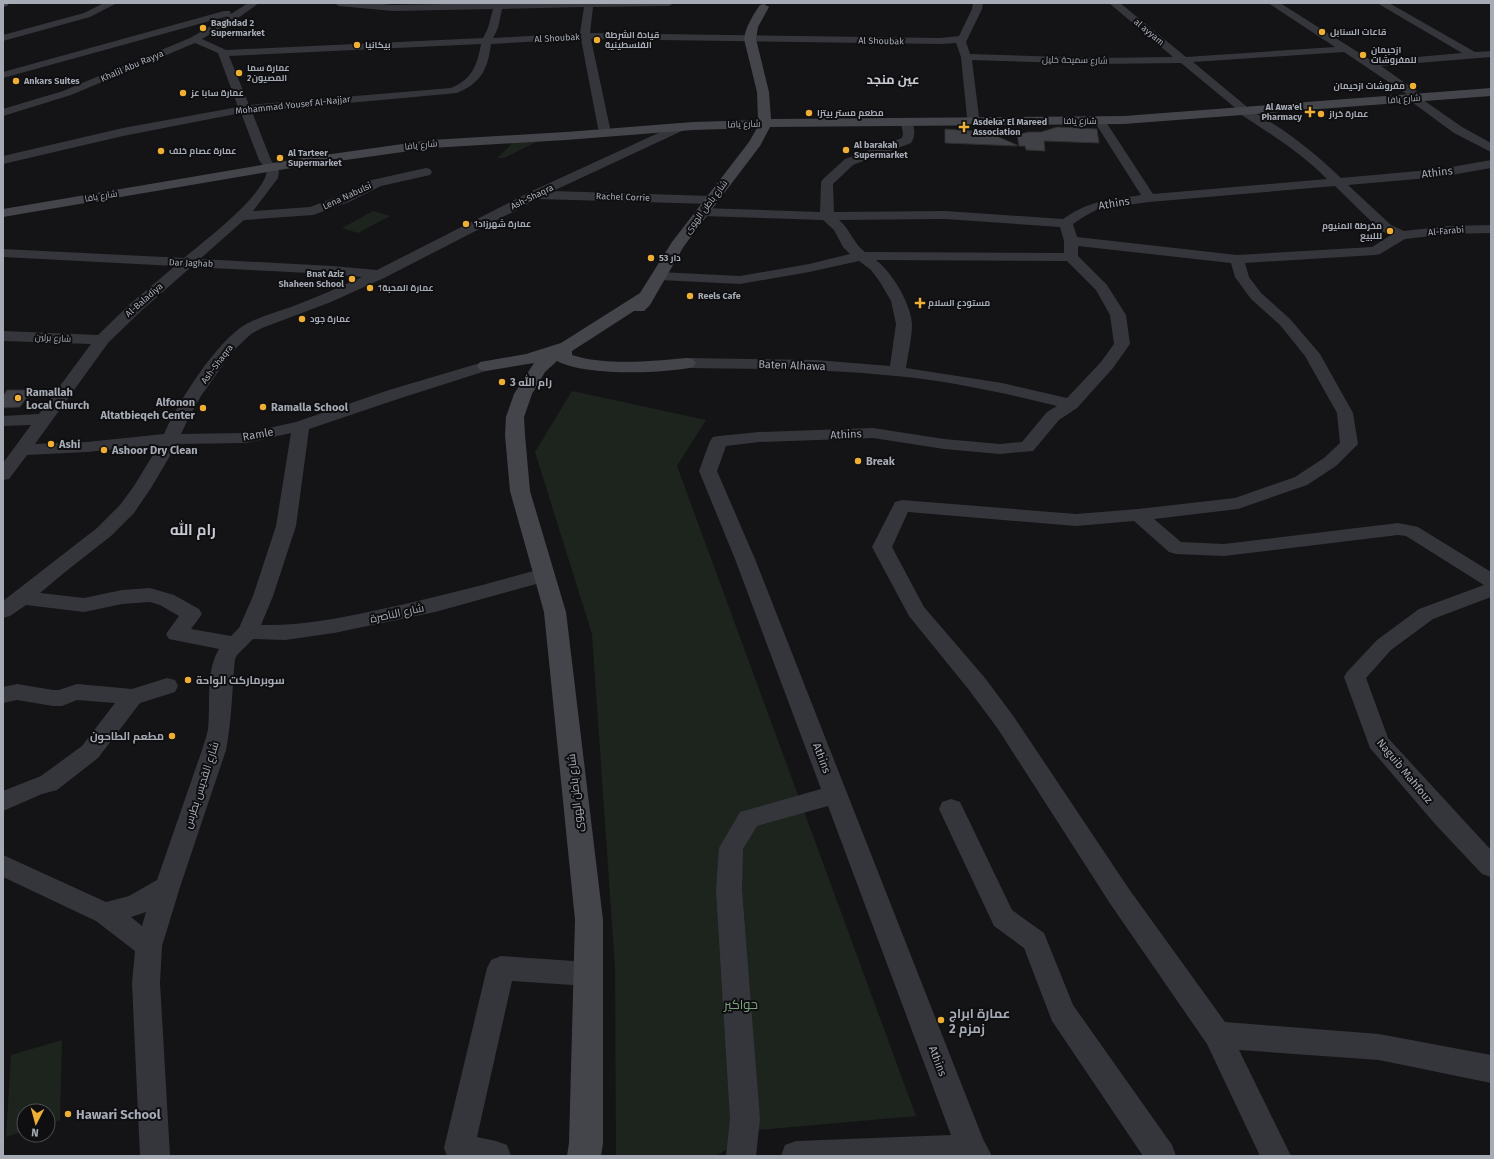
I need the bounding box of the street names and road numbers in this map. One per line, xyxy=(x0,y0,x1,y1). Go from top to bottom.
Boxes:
street label: al ayyam xyxy=(1132,17,1166,47)
street label: Al Shoubak xyxy=(534,32,580,44)
street label: Al Shoubak xyxy=(858,36,904,46)
street label: Khalil Abu Rayya xyxy=(99,48,165,84)
street label: شارع سميحة خليل xyxy=(1042,54,1108,67)
street label: شارع يافا xyxy=(1387,93,1421,106)
street label: Mohammad Yousef Al-Najjar xyxy=(235,94,352,116)
street label: شارع يافا xyxy=(1064,116,1097,127)
street label: شارع يافا xyxy=(727,118,761,131)
street label: شارع يافا xyxy=(404,138,438,153)
street label: Athins xyxy=(1421,164,1453,181)
street label: شارع باطن الهوى xyxy=(683,178,730,236)
street label: Lena Nabulsi xyxy=(321,180,373,212)
street label: Ash-Shaqra xyxy=(509,182,555,212)
street label: شارع يافا xyxy=(84,188,118,205)
street label: Rachel Corrie xyxy=(596,191,650,203)
street label: Athins xyxy=(1098,195,1131,212)
street label: Al-Farabi xyxy=(1428,224,1464,238)
street label: Dar Jaghab xyxy=(169,257,213,269)
street label: Al-Baladiya xyxy=(123,281,165,319)
street label: شارع برلين xyxy=(35,332,71,345)
street label: Ash-Shaqra xyxy=(199,342,235,386)
street label: Baten Alhawa xyxy=(758,358,826,373)
street label: Ramle xyxy=(242,425,275,444)
street label: Athins xyxy=(830,427,862,442)
street label: شارع الناصرة xyxy=(369,601,426,627)
street label: Naguib Mahfouz xyxy=(1374,736,1435,806)
street label: شارع القديس بطرس xyxy=(181,740,223,831)
street label: Athins xyxy=(810,741,833,775)
street label: شارع باطن الهوى xyxy=(565,753,587,833)
street label: Athins xyxy=(926,1044,949,1078)

